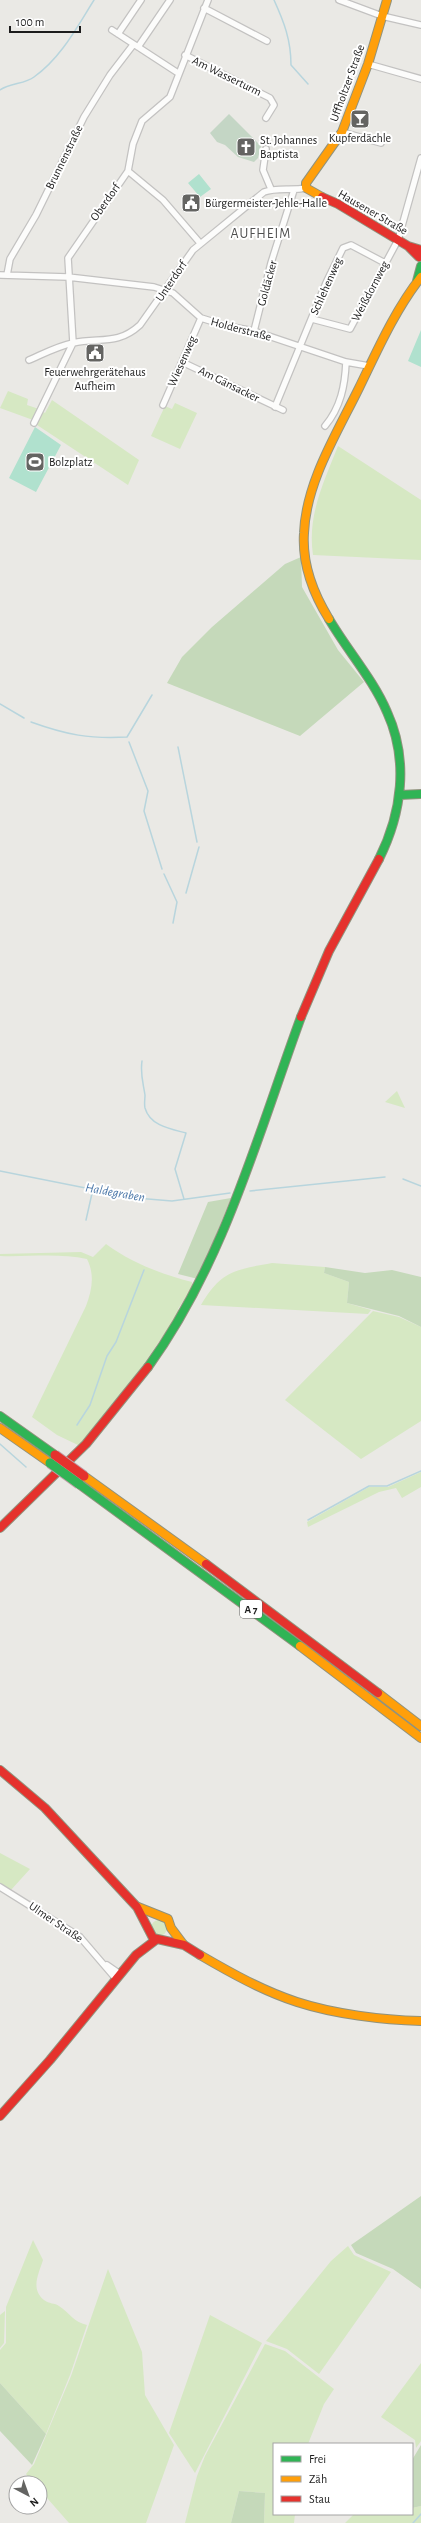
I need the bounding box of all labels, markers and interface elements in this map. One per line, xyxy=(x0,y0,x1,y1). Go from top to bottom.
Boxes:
scale bar xyxy=(10,8,80,34)
text: 100 m xyxy=(16,16,44,28)
street label: Uffholtzer Straße xyxy=(327,43,367,123)
street label: Am Wasserturm xyxy=(190,54,264,98)
bar icon: Kupferdächle xyxy=(349,108,371,130)
street label: Brunnenstraße xyxy=(43,123,85,191)
place label: Kupferdächle xyxy=(329,132,391,144)
place label: St. Johannes Baptista xyxy=(260,134,317,160)
church icon: St. Johannes Baptista xyxy=(235,136,257,158)
street label: Oberdorf xyxy=(88,180,123,223)
street label: Hausener Straße xyxy=(336,187,410,237)
public building icon: Bürgermeister-Jehle-Halle xyxy=(180,192,202,214)
place label: Bürgermeister-Jehle-Halle xyxy=(205,197,327,209)
district label: AUFHEIM xyxy=(231,227,291,241)
street label: Schlehenweg xyxy=(308,255,344,317)
street label: Unterdorf xyxy=(153,257,190,303)
street label: Goldäcker xyxy=(255,259,279,307)
street label: Weißdornweg xyxy=(349,259,391,323)
street label: Holderstraße xyxy=(209,315,273,343)
street label: Wiesenweg xyxy=(165,334,199,388)
public building icon: Feuerwehrgerätehaus Aufheim xyxy=(84,342,106,364)
street label: Am Gänsacker xyxy=(197,364,262,404)
place label: Feuerwehrgerätehaus Aufheim xyxy=(44,366,146,392)
sports icon: Bolzplatz xyxy=(24,451,46,473)
place label: Bolzplatz xyxy=(49,456,93,468)
water label: Haldegraben xyxy=(84,1181,146,1205)
road number: A 7 xyxy=(240,1600,262,1618)
street label: Ulmer Straße xyxy=(27,1900,85,1944)
legend xyxy=(273,2443,413,2515)
text: Frei xyxy=(309,2453,326,2465)
text: Zäh xyxy=(309,2473,327,2485)
north arrow xyxy=(8,2475,48,2515)
text: Stau xyxy=(309,2493,330,2505)
text: N xyxy=(28,2496,41,2509)

